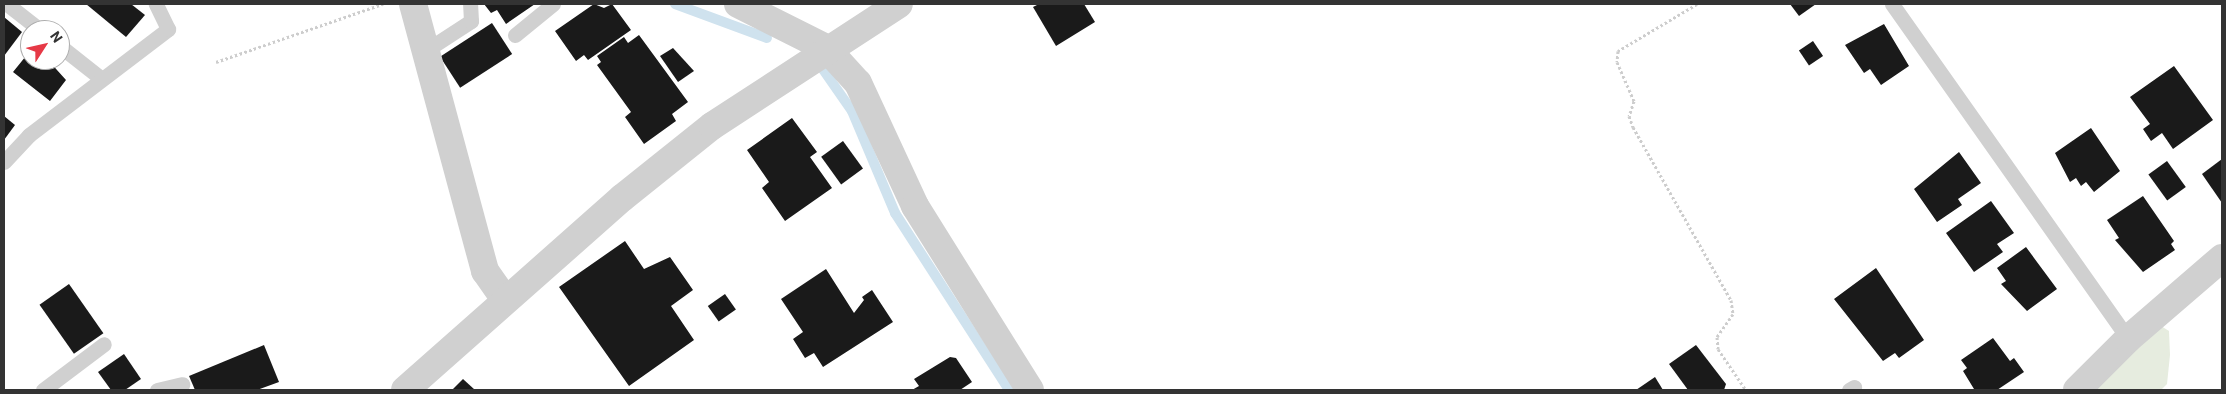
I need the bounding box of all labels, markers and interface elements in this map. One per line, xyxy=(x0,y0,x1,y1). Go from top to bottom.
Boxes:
north arrow xyxy=(20,20,70,70)
text: N xyxy=(47,28,66,46)

